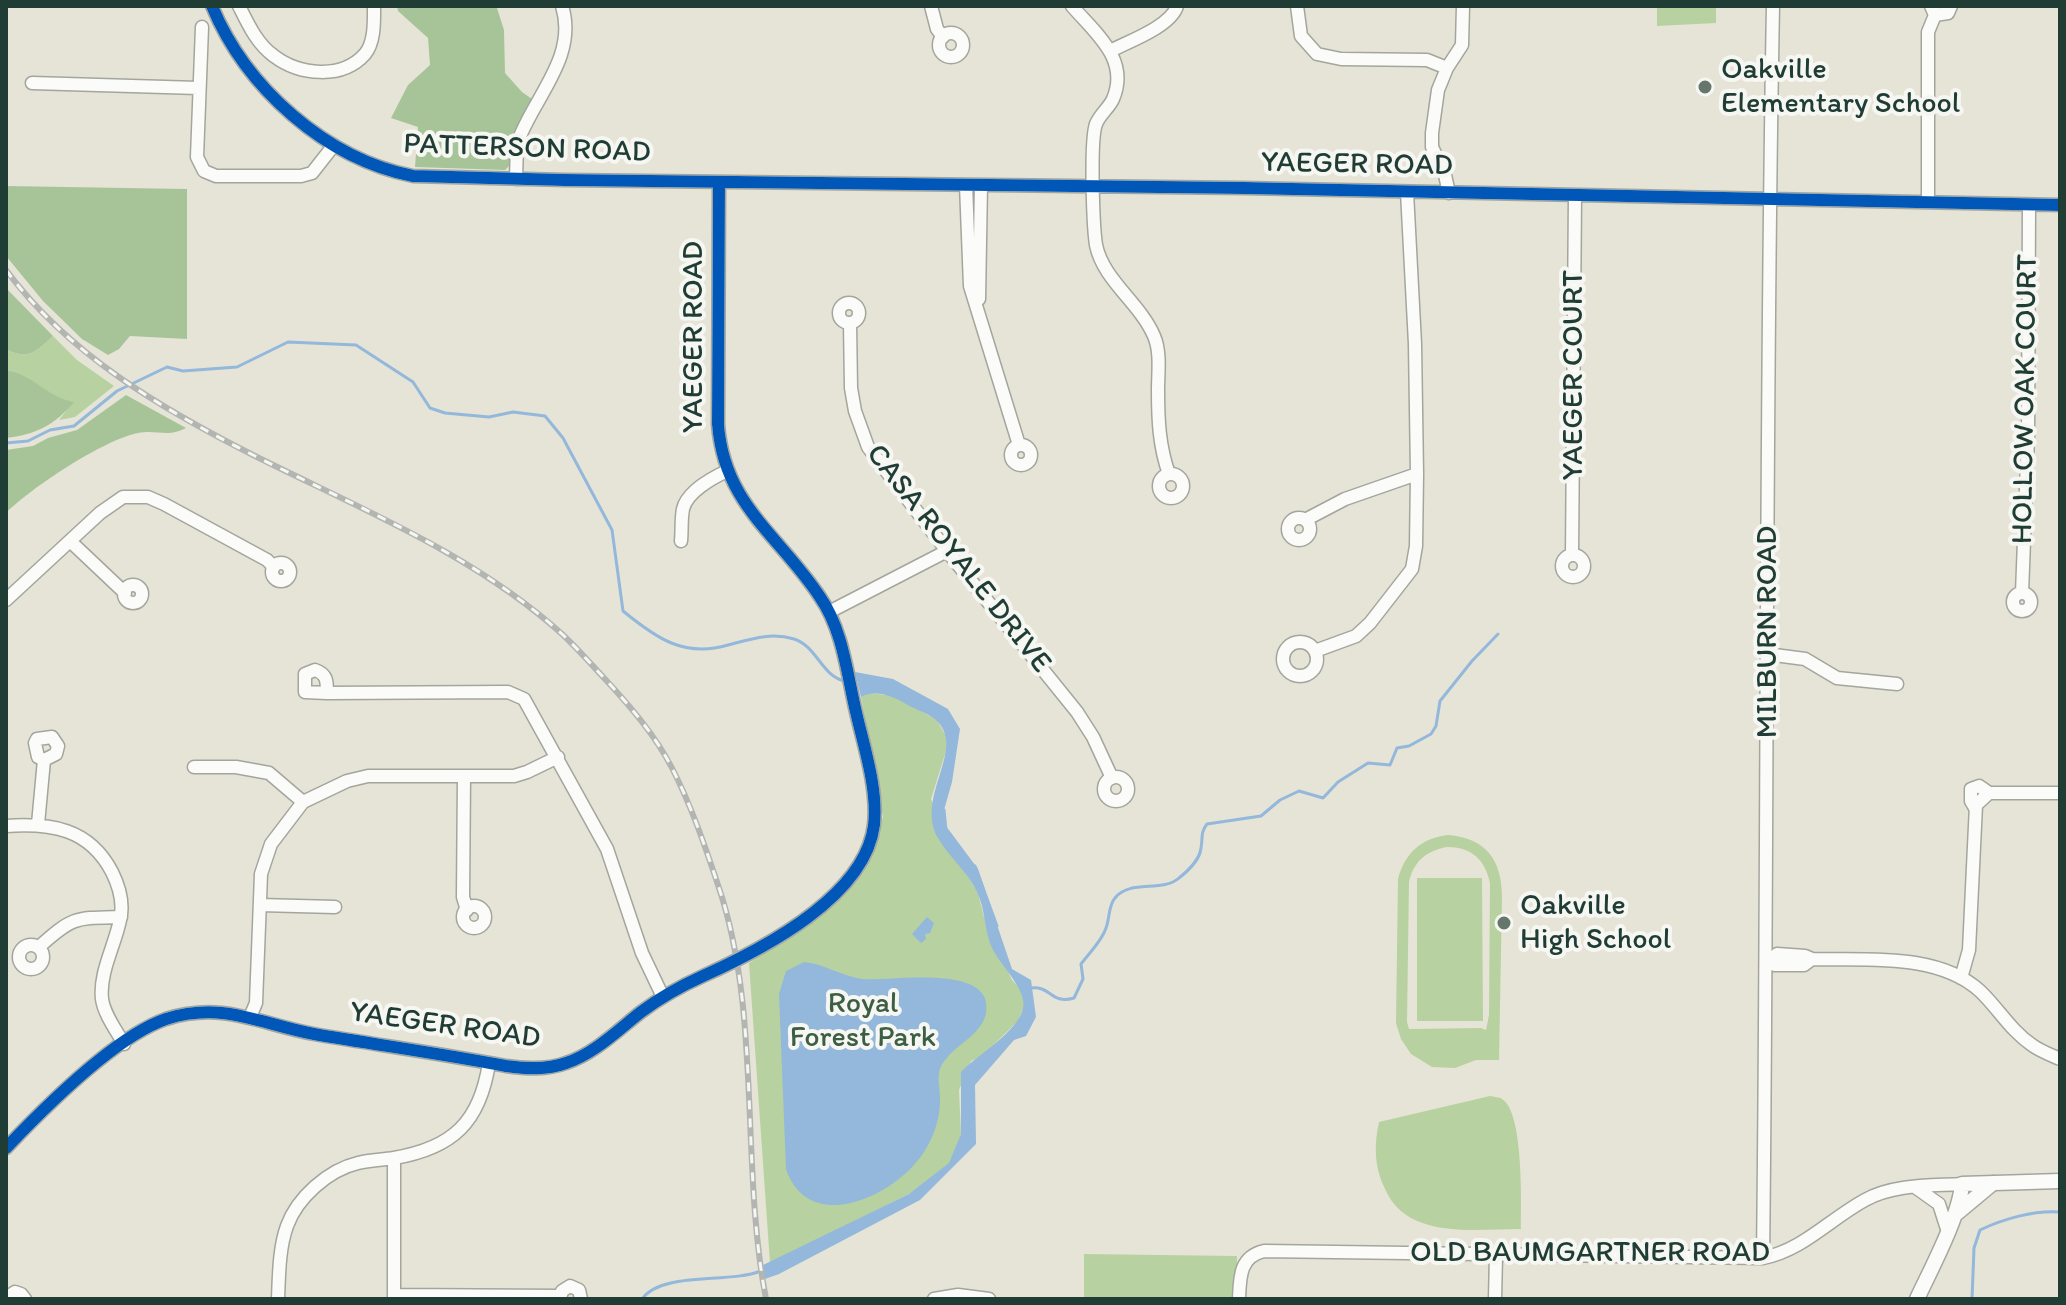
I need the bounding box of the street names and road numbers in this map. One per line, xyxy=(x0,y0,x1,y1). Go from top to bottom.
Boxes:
street label: PATTERSON ROAD xyxy=(403,127,651,171)
street label: YAEGER ROAD xyxy=(1261,145,1453,185)
street label: YAEGER ROAD xyxy=(676,241,712,433)
street label: HOLLOW OAK COURT xyxy=(2005,254,2047,544)
street label: YAEGER COURT xyxy=(1556,270,1592,480)
street label: CASA ROYALE DRIVE xyxy=(858,438,1058,680)
street label: MILBURN ROAD xyxy=(1750,526,1786,738)
street label: YAEGER ROAD xyxy=(347,995,543,1057)
street label: OLD BAUMGARTNER ROAD xyxy=(1410,1235,1770,1271)

